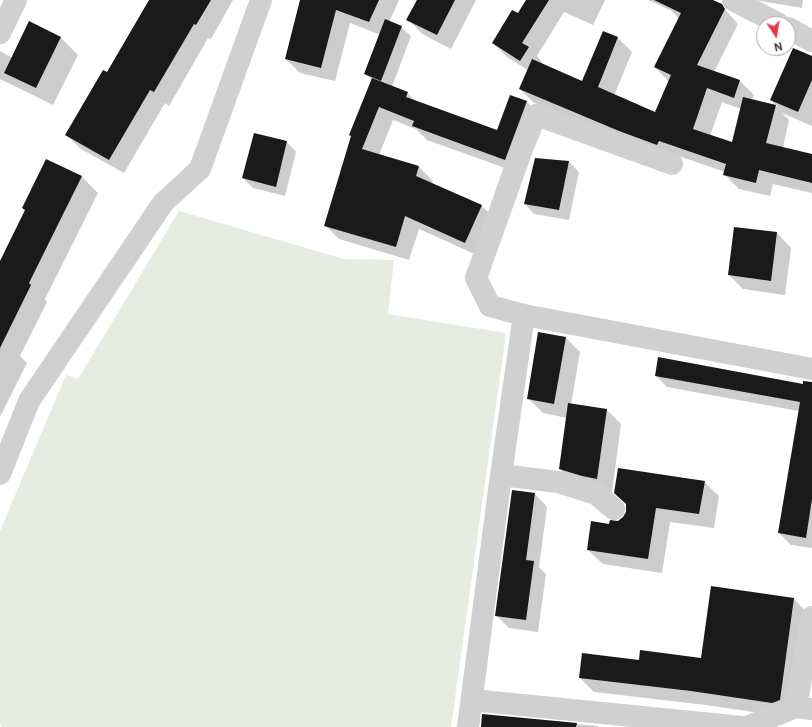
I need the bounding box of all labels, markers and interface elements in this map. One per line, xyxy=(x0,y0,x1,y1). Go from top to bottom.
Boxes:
north arrow xyxy=(756,16,796,56)
text: N xyxy=(773,39,784,54)

